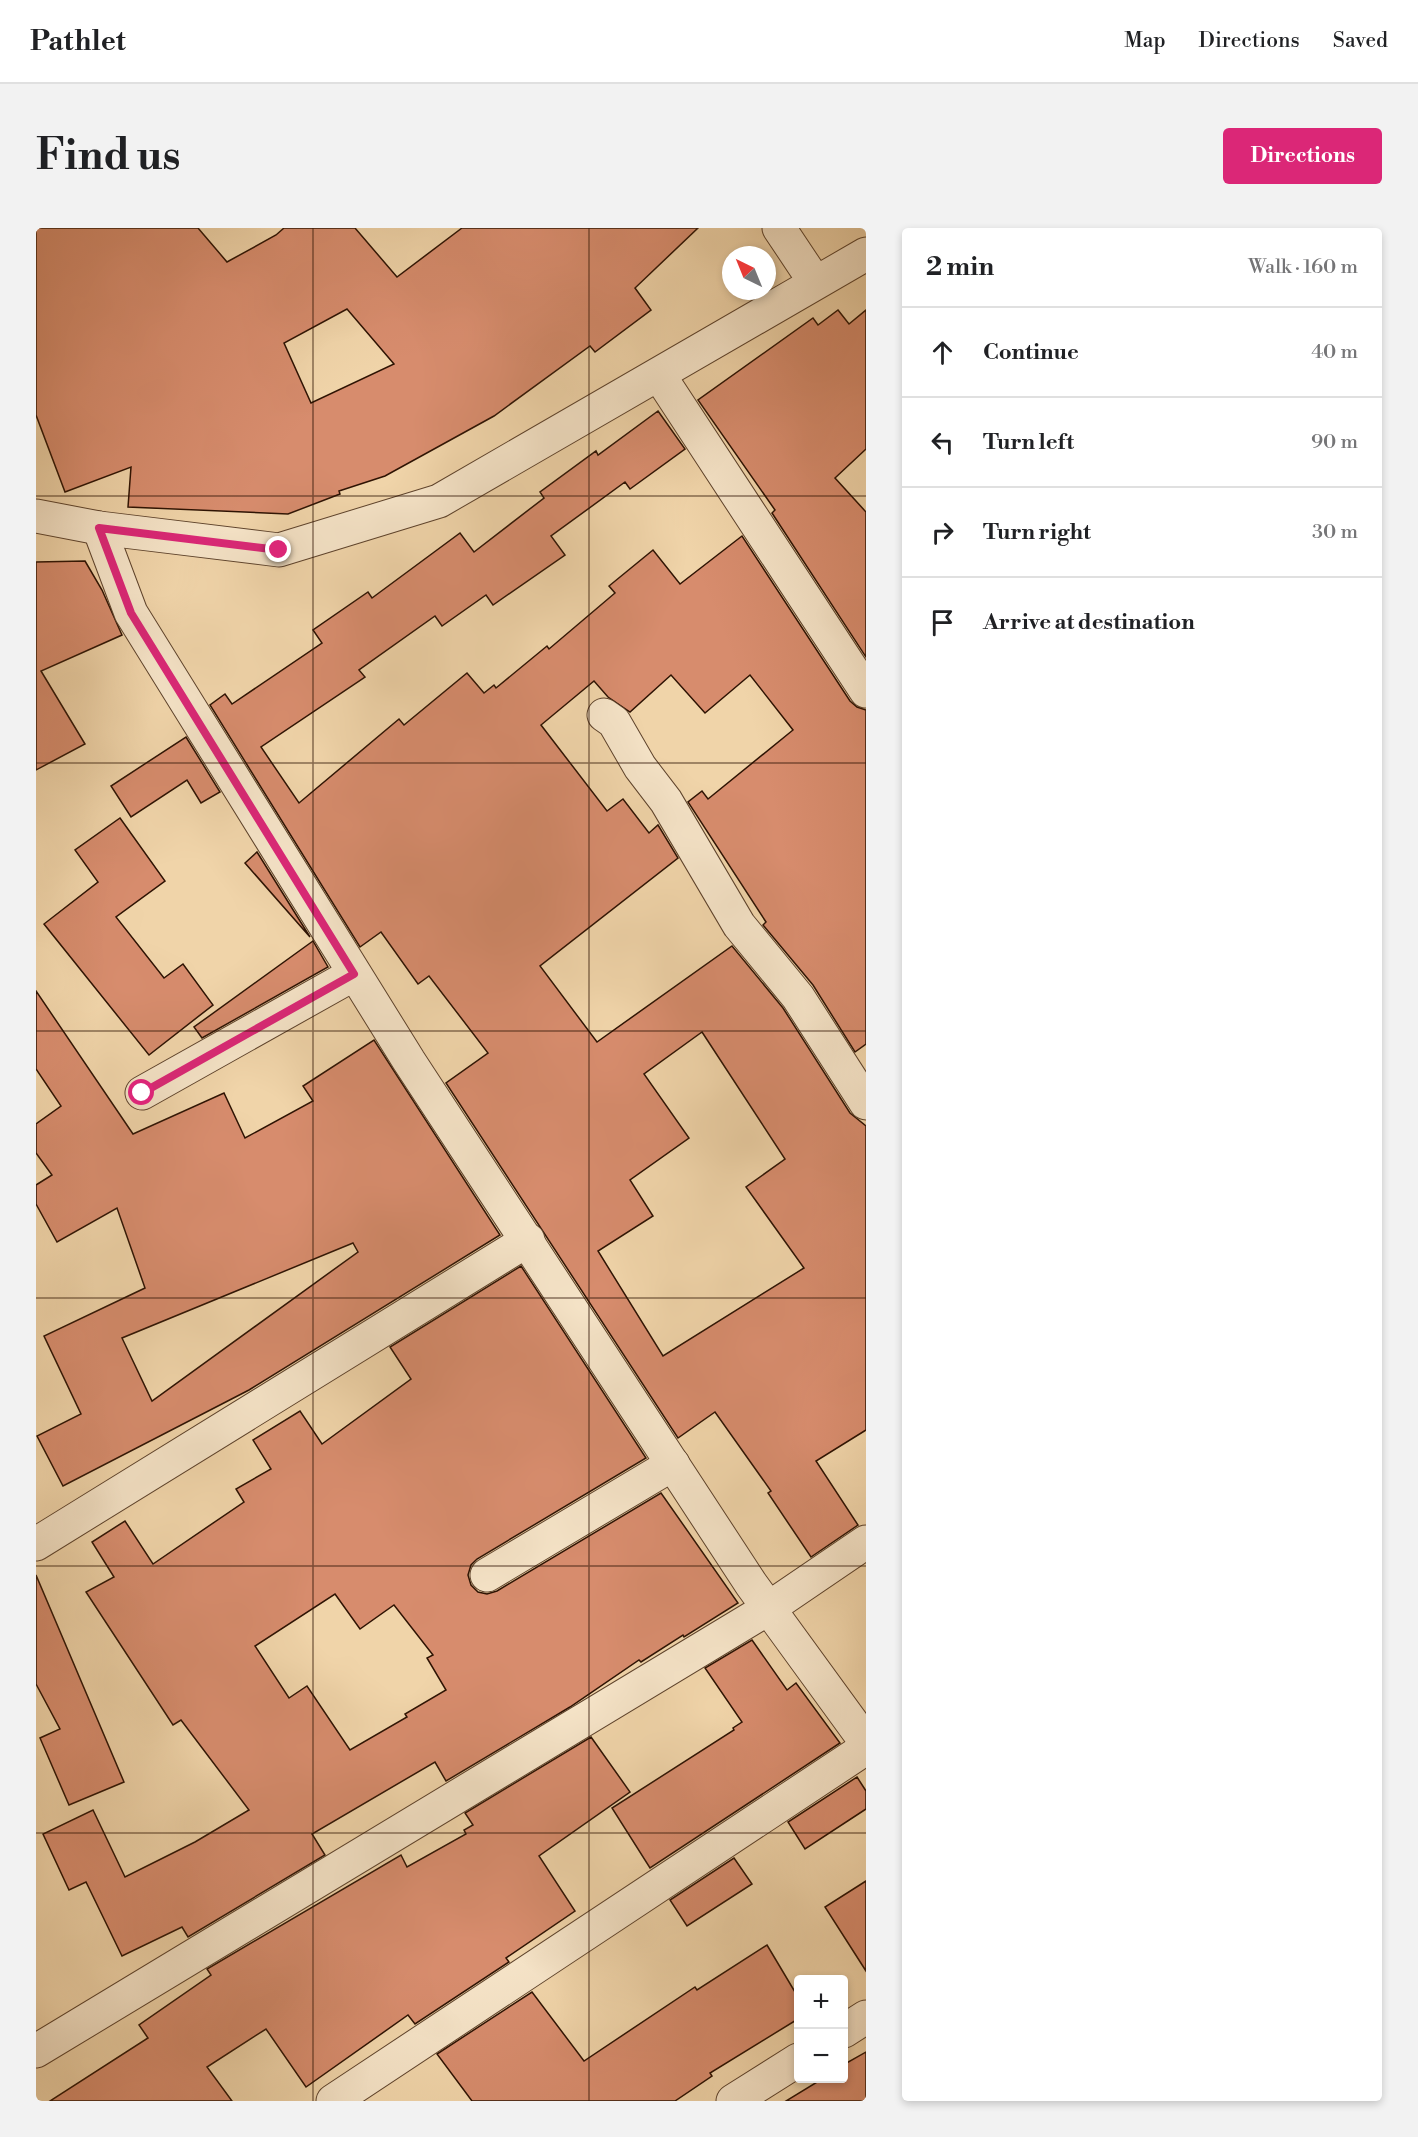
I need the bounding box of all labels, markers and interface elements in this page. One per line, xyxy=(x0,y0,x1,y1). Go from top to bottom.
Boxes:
text: Pathlet xyxy=(30,24,126,59)
text: Map xyxy=(1124,28,1166,54)
text: Directions xyxy=(1199,28,1300,54)
text: Saved xyxy=(1333,28,1388,54)
button: Directions xyxy=(1223,128,1382,184)
text: Find us xyxy=(36,130,180,183)
north arrow xyxy=(722,246,776,300)
text: 2 min xyxy=(926,251,994,283)
text: Walk · 160 m xyxy=(1248,255,1358,280)
icon: ahead xyxy=(926,336,959,369)
text: Continue xyxy=(983,339,1079,366)
text: 40 m xyxy=(1311,340,1358,365)
icon: left xyxy=(926,426,959,459)
text: Turn left xyxy=(983,429,1074,456)
text: 90 m xyxy=(1311,430,1358,455)
icon: right xyxy=(926,516,959,549)
text: Turn right xyxy=(983,519,1091,546)
text: 30 m xyxy=(1312,520,1358,545)
route end xyxy=(265,536,291,562)
icon: arrive xyxy=(926,606,959,639)
text: Arrive at destination xyxy=(983,609,1195,636)
route start xyxy=(128,1079,154,1105)
map controls xyxy=(794,1975,848,2083)
button: + xyxy=(794,1975,848,2029)
button: − xyxy=(794,2029,848,2083)

